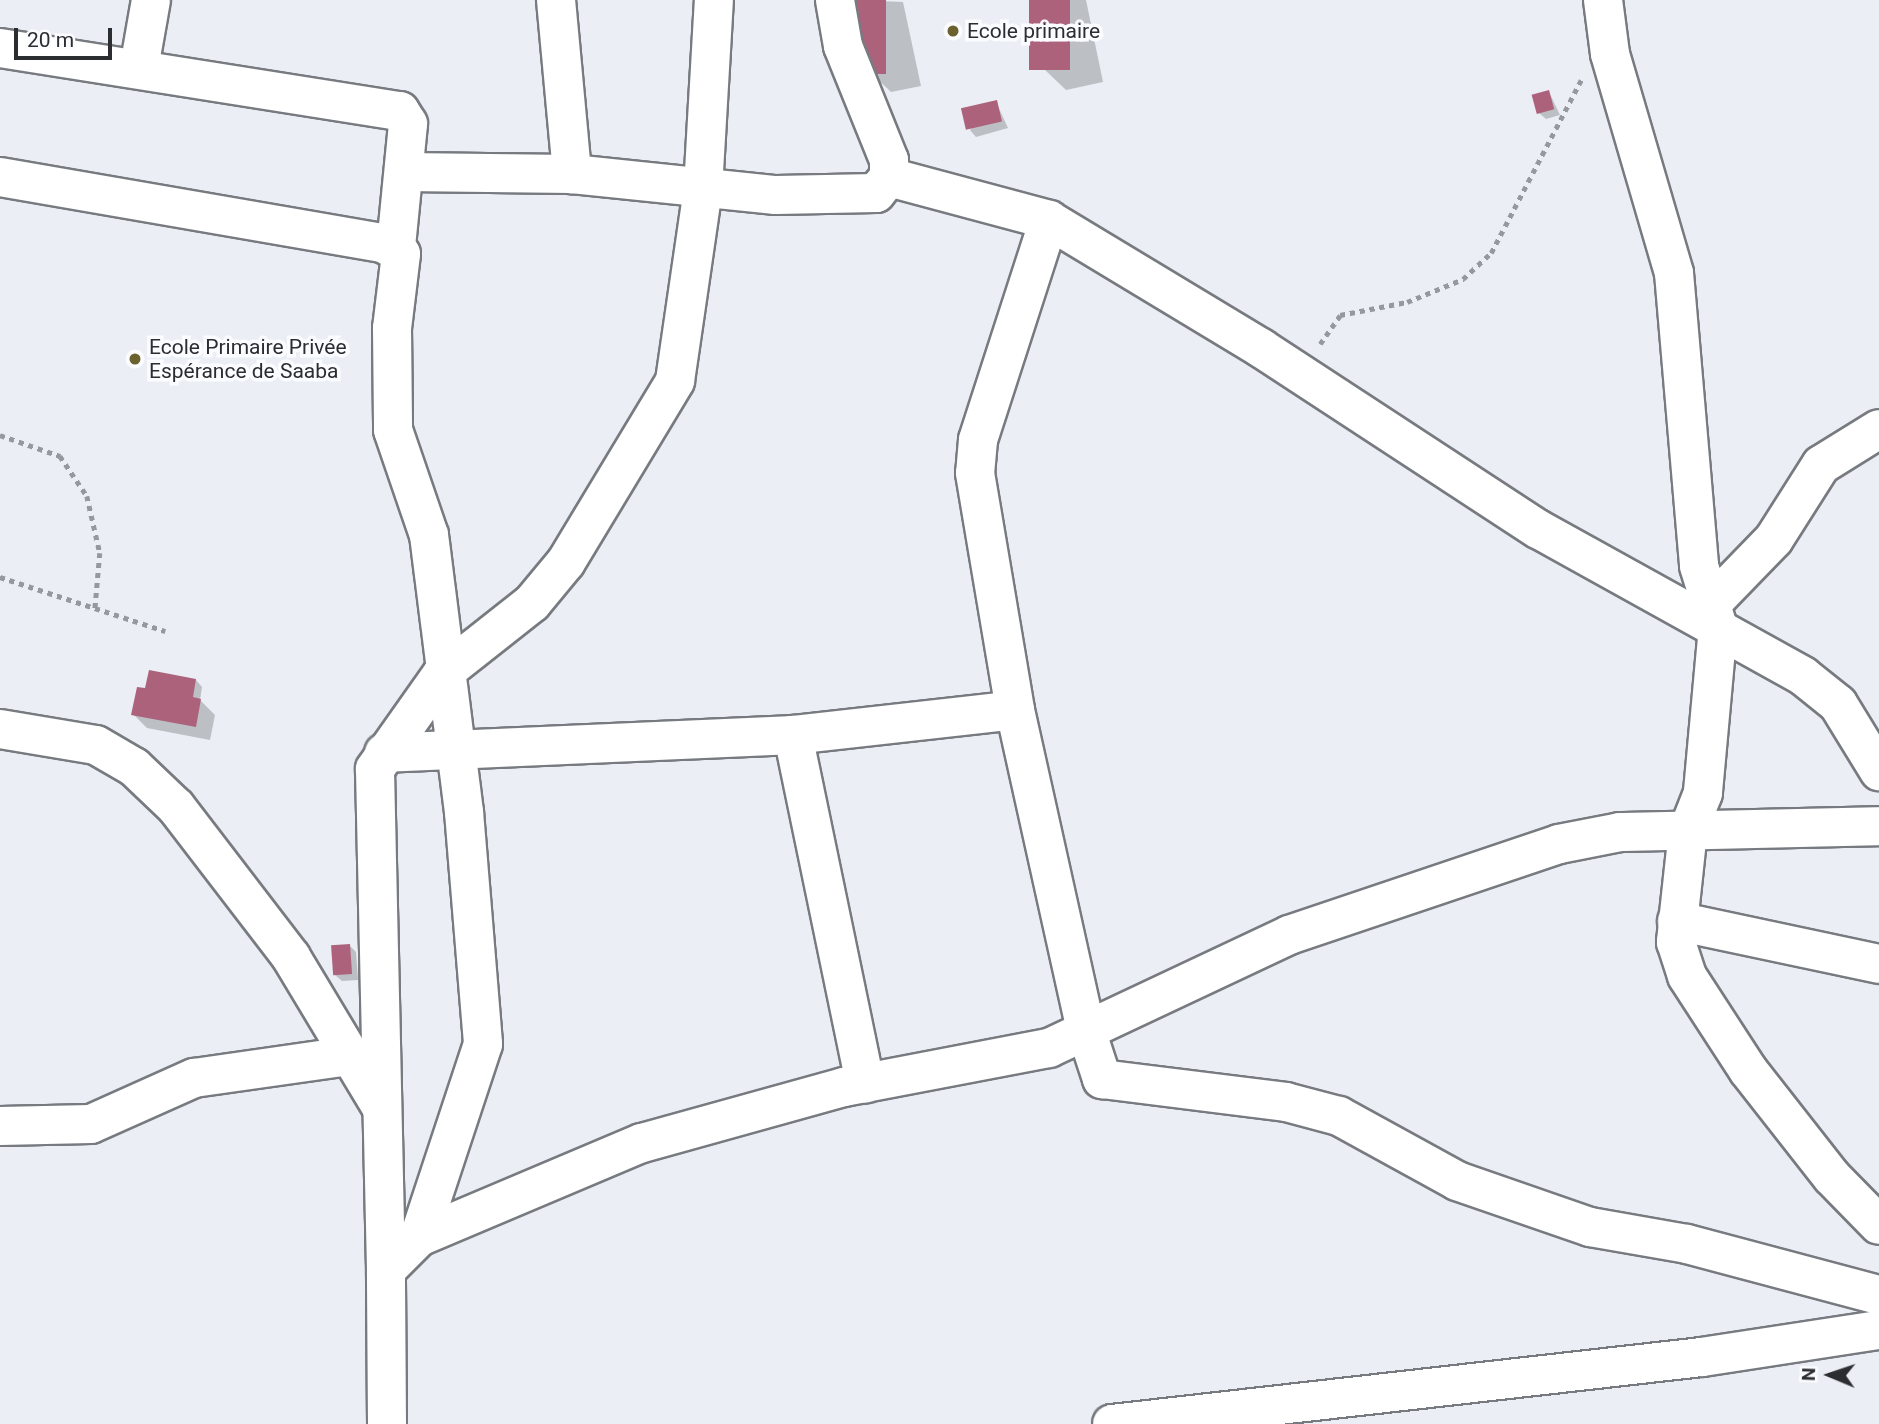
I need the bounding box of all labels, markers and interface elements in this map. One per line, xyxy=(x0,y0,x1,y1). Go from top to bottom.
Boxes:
scale bar xyxy=(18,14,116,58)
place label: Ecole primaire xyxy=(967,18,1100,44)
marker: Ecole primaire xyxy=(945,23,961,39)
text: 20 m xyxy=(27,28,74,52)
place label: Ecole Primaire Privée Espérance de Saaba xyxy=(149,334,347,384)
marker: Ecole Primaire Privée Espérance de Saaba xyxy=(127,351,143,367)
north arrow xyxy=(1795,1340,1865,1410)
text: N xyxy=(1797,1367,1820,1381)

